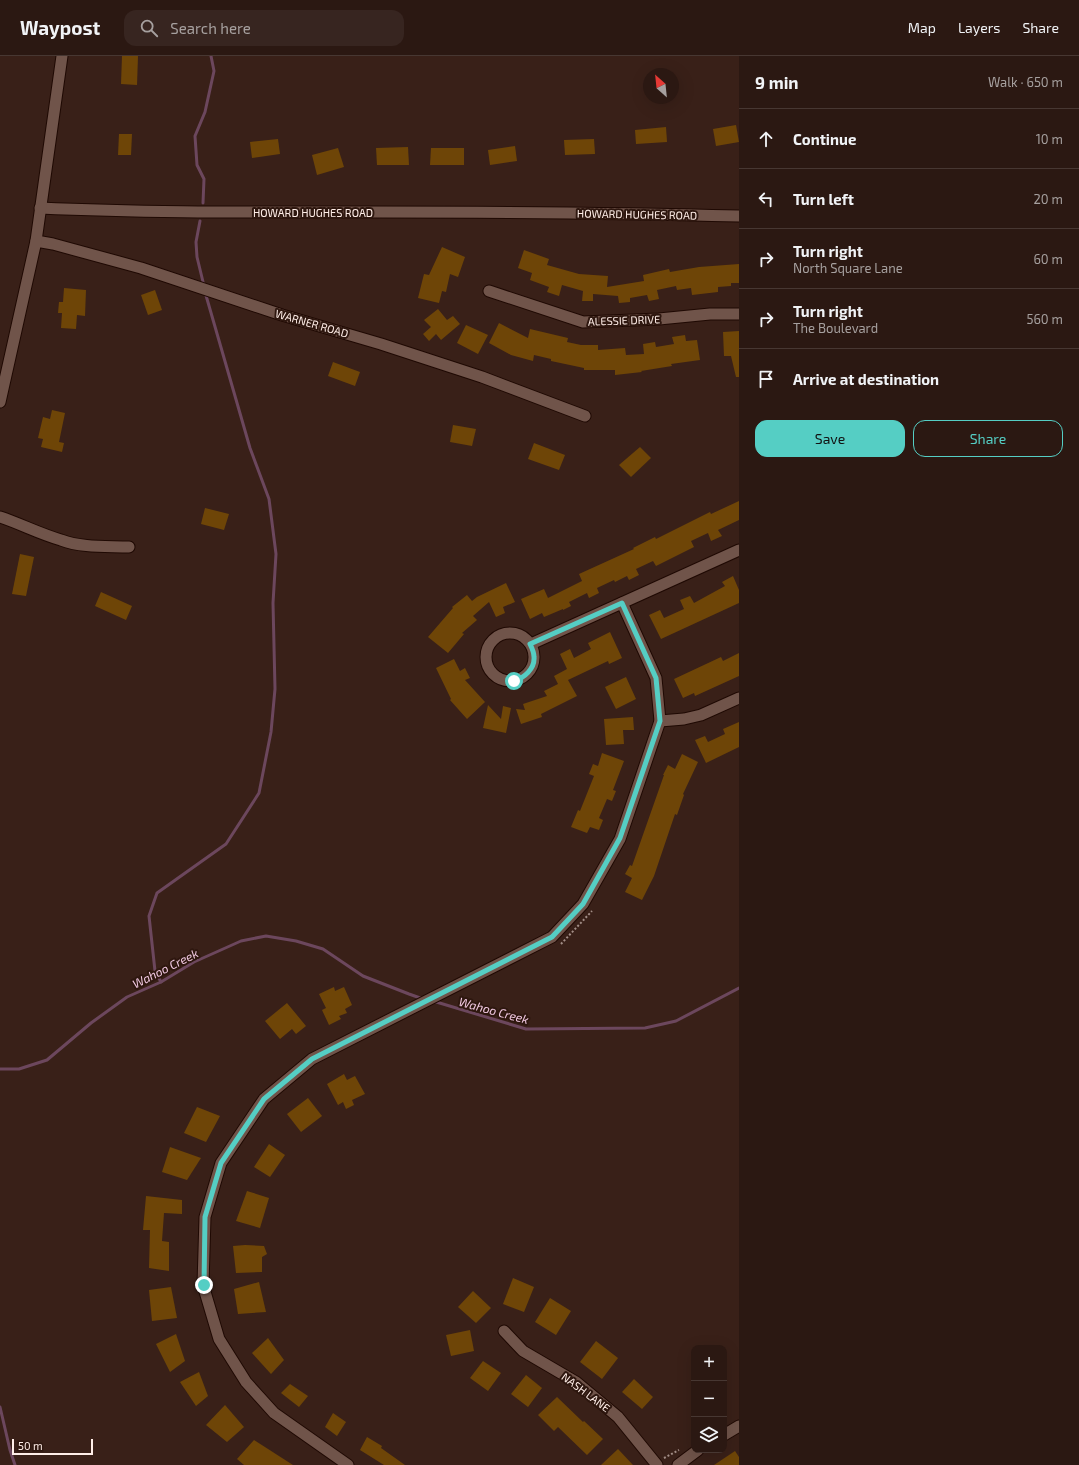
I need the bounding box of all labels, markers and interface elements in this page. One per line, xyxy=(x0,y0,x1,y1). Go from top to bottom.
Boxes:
search box xyxy=(124,10,404,46)
text: Waypost xyxy=(20,16,100,39)
icon: search xyxy=(138,17,160,39)
text: Search here xyxy=(170,19,251,37)
text: Map xyxy=(908,19,936,36)
text: Layers xyxy=(958,19,1000,36)
text: Share xyxy=(1022,19,1059,36)
north arrow xyxy=(643,68,679,104)
text: 9 min xyxy=(755,72,799,92)
text: Walk · 650 m xyxy=(988,74,1063,90)
icon: ahead xyxy=(755,128,777,150)
text: Continue xyxy=(793,130,856,148)
text: 10 m xyxy=(1036,131,1063,147)
icon: left xyxy=(755,188,777,210)
text: Turn left xyxy=(793,190,854,208)
text: 20 m xyxy=(1034,191,1063,207)
street label: HOWARD HUGHES ROAD xyxy=(253,206,373,219)
street label: HOWARD HUGHES ROAD xyxy=(577,206,697,222)
text: Turn right xyxy=(793,242,863,260)
icon: right xyxy=(755,248,777,270)
text: 60 m xyxy=(1033,251,1063,267)
text: North Square Lane xyxy=(793,260,903,276)
text: Turn right xyxy=(793,302,863,320)
street label: WARNER ROAD xyxy=(274,306,350,340)
icon: right xyxy=(755,308,777,330)
text: 560 m xyxy=(1026,311,1063,327)
street label: ALESSIE DRIVE xyxy=(588,312,660,328)
text: The Boulevard xyxy=(793,320,878,336)
icon: arrive xyxy=(755,368,777,390)
text: Arrive at destination xyxy=(793,370,939,388)
button: Save xyxy=(755,420,905,457)
button: Share xyxy=(913,420,1063,457)
route start xyxy=(505,672,523,690)
water label: Wahoo Creek xyxy=(130,945,200,991)
water label: Wahoo Creek xyxy=(458,994,530,1026)
route end xyxy=(195,1276,213,1294)
map controls xyxy=(691,1345,727,1453)
button: + xyxy=(691,1345,727,1381)
street label: NASH LANE xyxy=(559,1370,613,1414)
button: − xyxy=(691,1381,727,1417)
button: layers xyxy=(691,1417,727,1453)
scale bar xyxy=(12,1437,93,1456)
text: 50 m xyxy=(18,1439,43,1452)

